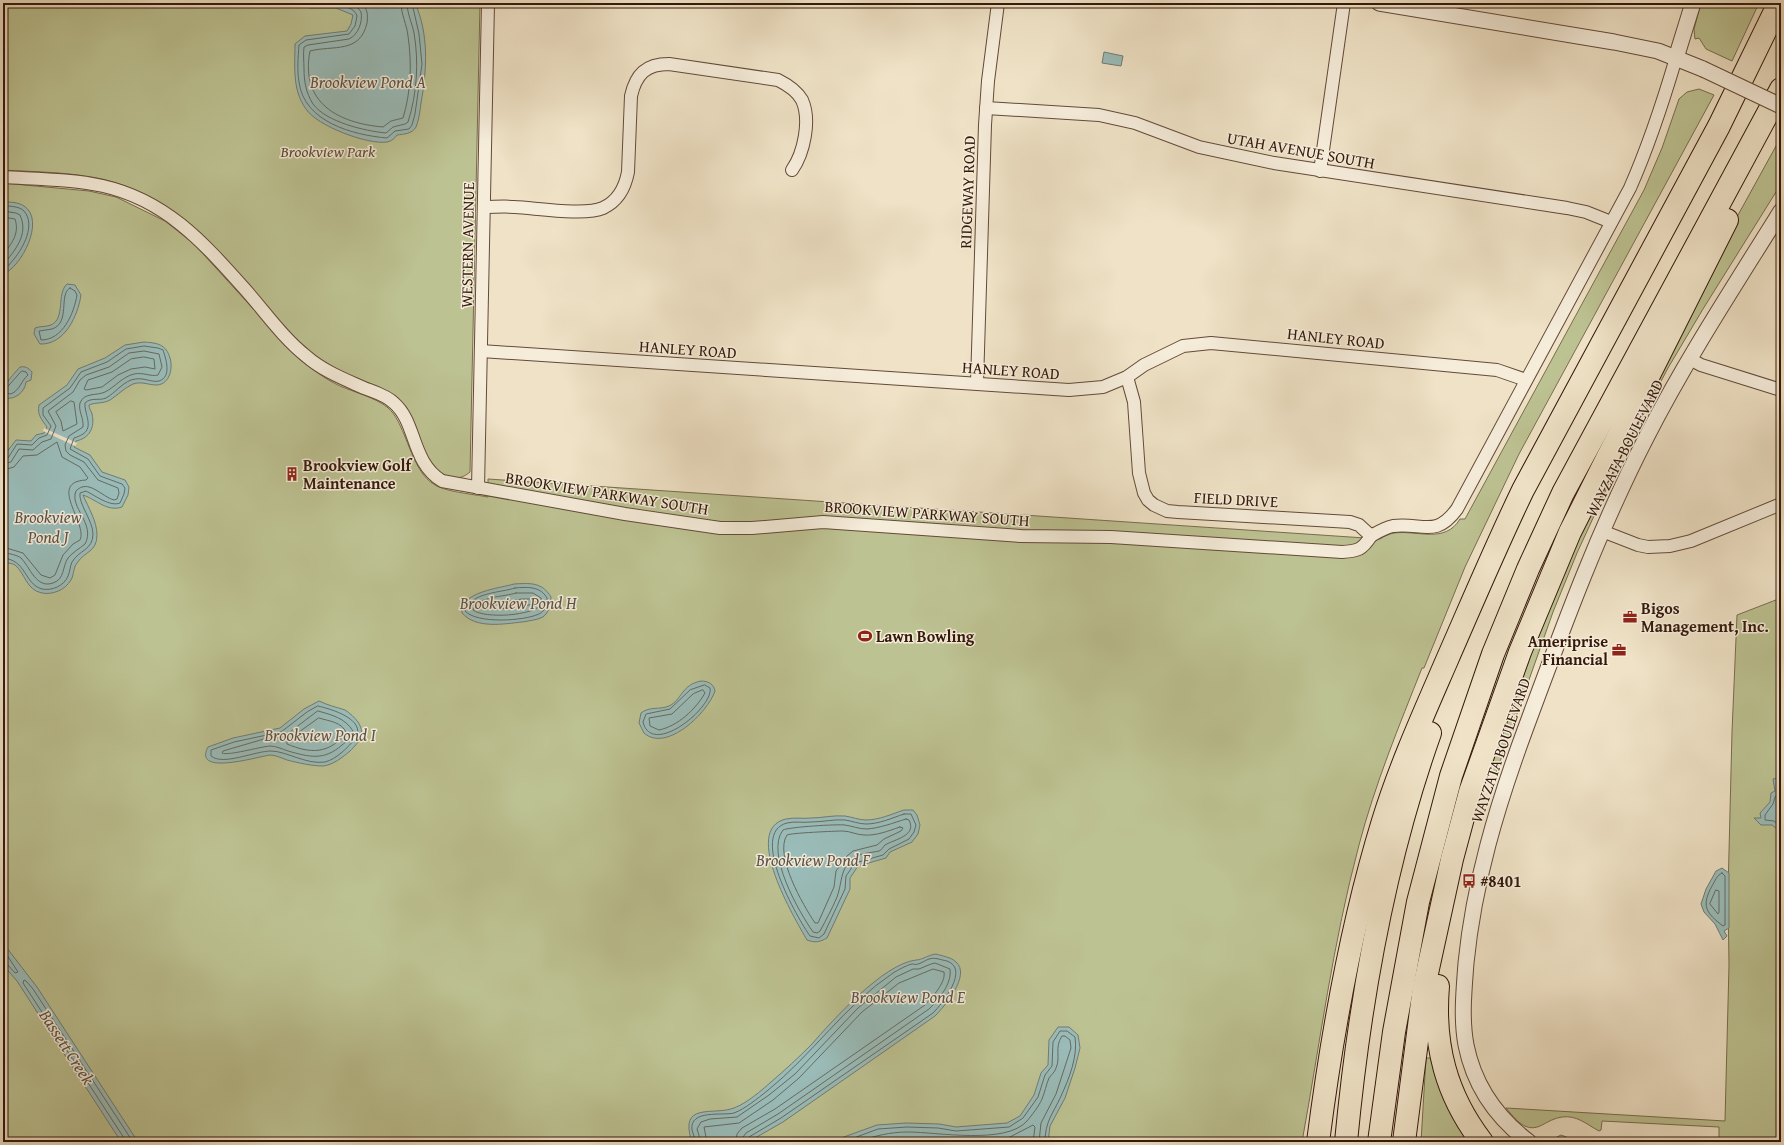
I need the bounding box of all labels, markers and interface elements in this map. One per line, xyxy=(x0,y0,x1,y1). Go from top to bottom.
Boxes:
water label: Brookview Pond A xyxy=(309,69,426,94)
street label: UTAH AVENUE SOUTH xyxy=(1225,125,1377,175)
street label: RIDGEWAY ROAD xyxy=(953,135,981,249)
park label: Brookview Park xyxy=(280,139,376,163)
street label: WESTERN AVENUE xyxy=(454,182,480,308)
street label: HANLEY ROAD xyxy=(1286,321,1386,355)
street label: HANLEY ROAD xyxy=(638,334,738,364)
street label: HANLEY ROAD xyxy=(961,355,1061,385)
street label: WAYZATA BOULEVARD xyxy=(1579,375,1669,521)
place label: Brookview Golf Maintenance xyxy=(303,453,413,495)
street label: BROOKVIEW PARKWAY SOUTH xyxy=(504,465,711,521)
building icon: Brookview Golf Maintenance xyxy=(284,466,300,482)
street label: FIELD DRIVE xyxy=(1193,485,1279,513)
street label: BROOKVIEW PARKWAY SOUTH xyxy=(824,494,1031,532)
water label: Brookview Pond J xyxy=(13,504,82,549)
water label: Brookview Pond H xyxy=(459,590,577,615)
place label: Bigos Management, Inc. xyxy=(1641,596,1769,638)
office icon: Bigos Management, Inc. xyxy=(1622,609,1638,625)
place label: Lawn Bowling xyxy=(876,624,975,648)
sports icon: Lawn Bowling xyxy=(857,628,873,644)
place label: Ameriprise Financial xyxy=(1528,629,1608,671)
office icon: Ameriprise Financial xyxy=(1611,642,1627,658)
street label: WAYZATA BOULEVARD xyxy=(1464,674,1536,826)
water label: Brookview Pond I xyxy=(263,722,377,747)
water label: Brookview Pond F xyxy=(755,847,871,872)
place label: #8401 xyxy=(1480,869,1521,893)
bus stop icon: #8401 xyxy=(1461,873,1477,889)
water label: Brookview Pond E xyxy=(850,984,965,1009)
water label: Bassett Creek xyxy=(33,1003,101,1090)

